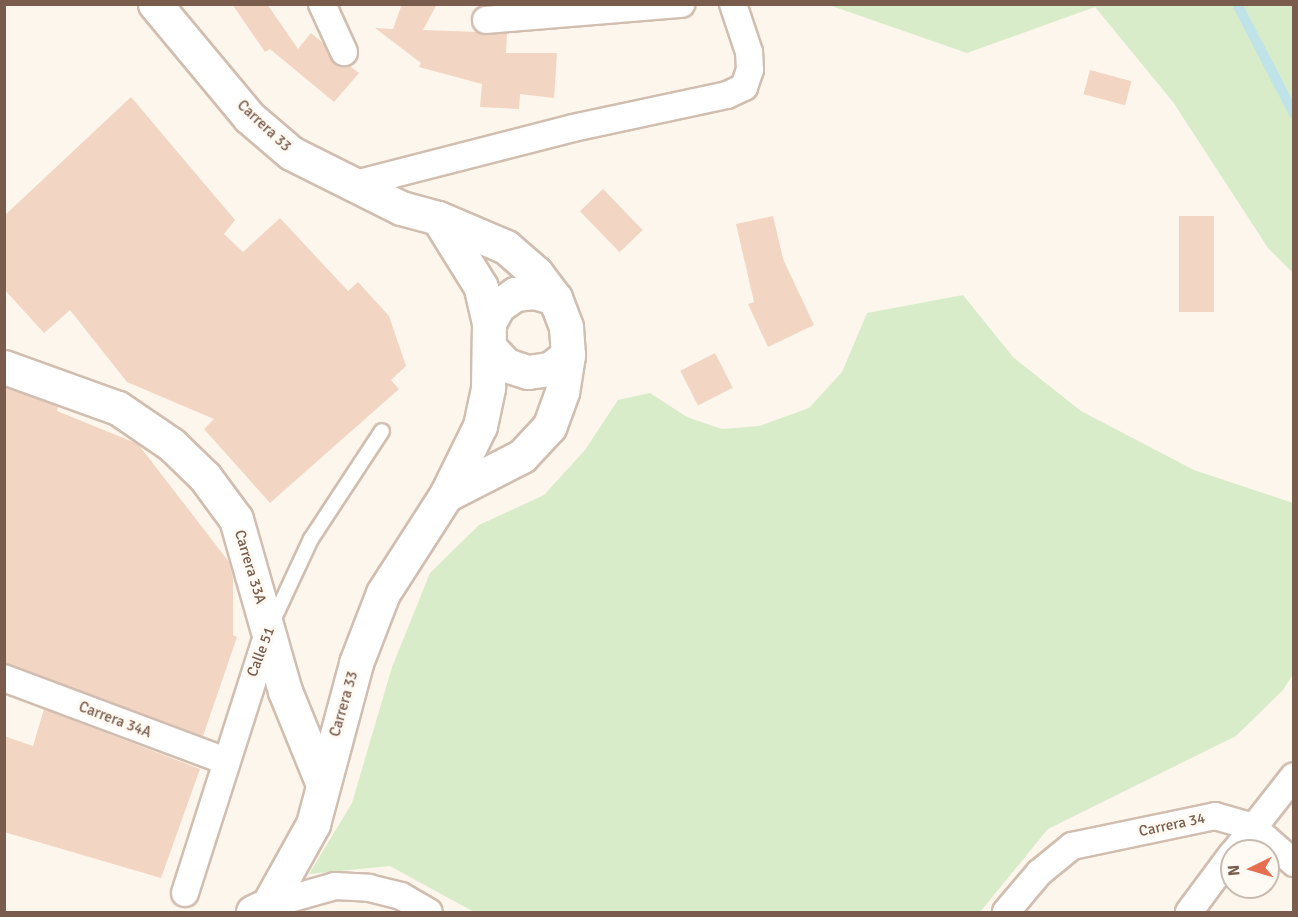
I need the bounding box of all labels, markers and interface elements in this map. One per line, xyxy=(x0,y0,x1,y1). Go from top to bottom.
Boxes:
street label: Carrera 33 xyxy=(233,96,295,156)
street label: Carrera 33A xyxy=(230,528,270,606)
street label: Calle 51 xyxy=(243,624,279,680)
street label: Carrera 33 xyxy=(326,669,362,739)
street label: Carrera 34A xyxy=(76,698,154,742)
street label: Carrera 34 xyxy=(1137,809,1207,841)
north arrow xyxy=(1220,839,1280,899)
text: N xyxy=(1224,864,1245,877)

